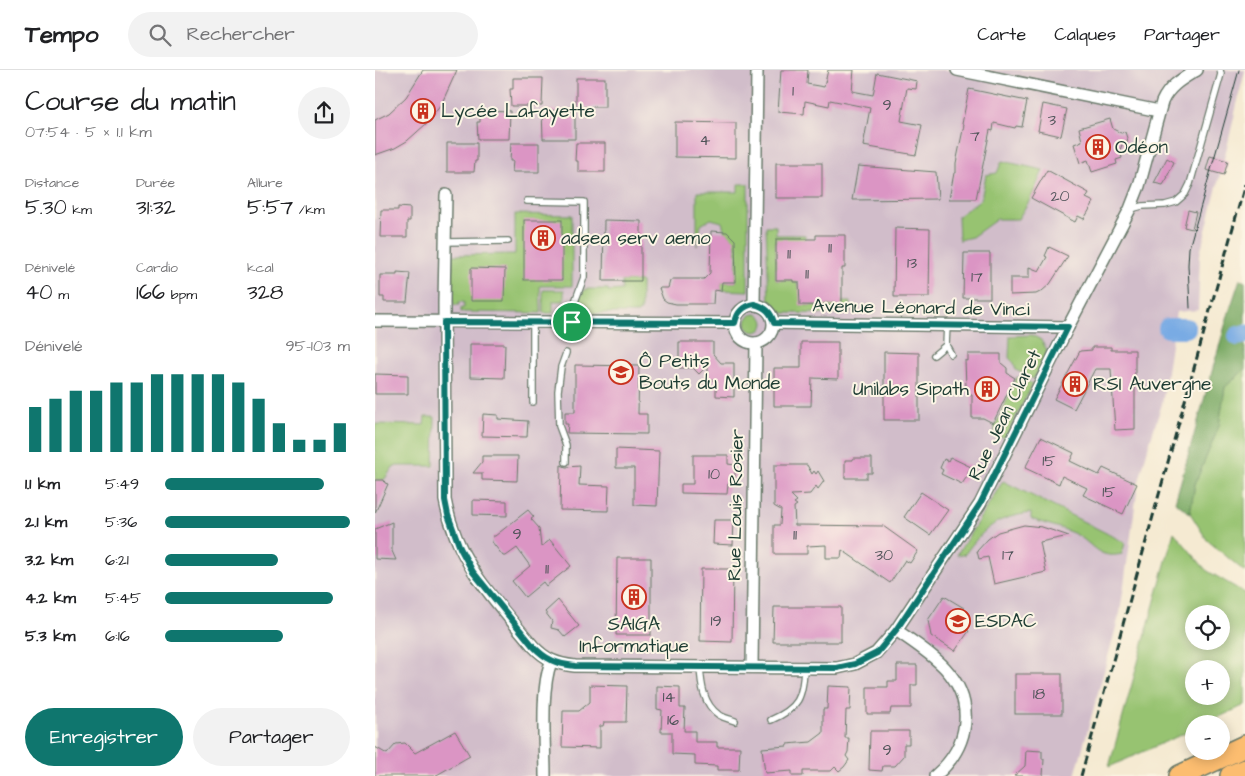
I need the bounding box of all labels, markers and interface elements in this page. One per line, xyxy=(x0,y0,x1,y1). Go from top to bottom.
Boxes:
search box xyxy=(128,12,478,57)
text: Tempo xyxy=(25,18,98,52)
icon: search xyxy=(146,21,174,49)
text: Rechercher xyxy=(186,21,295,48)
text: Carte xyxy=(977,22,1026,47)
text: Calques xyxy=(1054,22,1116,47)
text: Partager xyxy=(1144,22,1220,47)
house number: 1 xyxy=(792,80,794,102)
text: Course du matin xyxy=(25,82,236,121)
button: share xyxy=(298,87,350,139)
house number: 9 xyxy=(882,94,892,116)
building icon: Lycée Lafayette xyxy=(410,98,436,124)
place label: Lycée Lafayette xyxy=(441,98,595,126)
house number: 3 xyxy=(1048,109,1056,131)
text: 07:54 · 5 × 1.1 km xyxy=(25,121,152,143)
house number: 7 xyxy=(970,125,980,147)
house number: 4 xyxy=(700,129,711,151)
building icon: Odéon xyxy=(1085,134,1111,160)
place label: Odéon xyxy=(1115,134,1168,161)
text: Distance xyxy=(25,173,79,193)
text: Durée xyxy=(136,173,175,193)
text: Allure xyxy=(247,173,283,193)
house number: 20 xyxy=(1050,185,1070,207)
text: 5.30 xyxy=(25,193,67,222)
text: 31:32 xyxy=(136,193,176,222)
text: 5:57 xyxy=(247,193,293,222)
text: km xyxy=(67,200,92,220)
text: /km xyxy=(293,200,325,220)
building icon: adsea serv aemo xyxy=(530,225,556,251)
place label: adsea serv aemo xyxy=(561,225,711,252)
house number: 11 xyxy=(828,237,832,259)
house number: 11 xyxy=(787,243,791,265)
house number: 13 xyxy=(907,252,917,274)
text: Dénivelé xyxy=(25,258,75,278)
text: Cardio xyxy=(136,258,178,278)
text: kcal xyxy=(247,258,274,278)
house number: 11 xyxy=(805,263,809,285)
house number: 17 xyxy=(971,266,983,288)
text: 40 xyxy=(25,278,53,307)
text: 166 xyxy=(136,278,165,307)
text: 328 xyxy=(247,278,283,307)
text: m xyxy=(53,285,69,305)
text: bpm xyxy=(165,285,197,305)
street label: Avenue Léonard de Vinci xyxy=(812,293,1030,323)
pin xyxy=(551,301,593,343)
icon: arrive xyxy=(558,308,586,336)
text: Dénivelé xyxy=(25,335,83,357)
text: 95–103 m xyxy=(285,335,350,357)
street label: Rue Jean Claret xyxy=(962,345,1049,485)
place label: Ô Petits Bouts du Monde xyxy=(639,348,781,397)
school or university icon: Ô Petits Bouts du Monde xyxy=(608,359,634,385)
building icon: RSI Auvergne xyxy=(1062,371,1088,397)
place label: RSI Auvergne xyxy=(1093,371,1211,399)
place label: Unilabs Sipath xyxy=(853,376,970,403)
building icon: Unilabs Sipath xyxy=(974,376,1000,402)
street label: Rue Louis Rosier xyxy=(721,428,751,581)
house number: 15 xyxy=(1042,450,1056,472)
house number: 10 xyxy=(708,463,720,485)
text: 1.1 km xyxy=(25,473,60,495)
text: 5:49 xyxy=(105,473,139,495)
house number: 15 xyxy=(1102,481,1116,503)
text: 2.1 km xyxy=(25,511,67,533)
text: 5:36 xyxy=(105,511,137,533)
house number: 9 xyxy=(512,523,522,545)
house number: 11 xyxy=(793,524,797,546)
house number: 30 xyxy=(875,544,893,566)
house number: 17 xyxy=(1002,544,1014,566)
text: 3.2 km xyxy=(25,549,73,571)
text: 6:21 xyxy=(105,549,129,571)
house number: 11 xyxy=(545,558,549,580)
building icon: SAIGA Informatique xyxy=(621,584,647,610)
text: 4.2 km xyxy=(25,587,76,609)
text: 5:45 xyxy=(105,587,141,609)
map controls xyxy=(1185,605,1230,760)
button: locate xyxy=(1185,605,1230,650)
school or university icon: ESDAC xyxy=(945,608,971,634)
place label: ESDAC xyxy=(975,608,1037,635)
house number: 19 xyxy=(710,610,722,632)
place label: SAIGA Informatique xyxy=(579,611,689,660)
text: 5.3 km xyxy=(25,625,75,647)
text: 6:16 xyxy=(105,625,130,647)
button: + xyxy=(1185,660,1230,705)
house number: 18 xyxy=(1033,683,1045,705)
house number: 14 xyxy=(663,686,676,708)
button: Enregistrer xyxy=(25,708,183,766)
button: Partager xyxy=(193,708,350,766)
house number: 16 xyxy=(667,709,679,731)
button: − xyxy=(1185,715,1230,760)
house number: 9 xyxy=(882,739,892,761)

